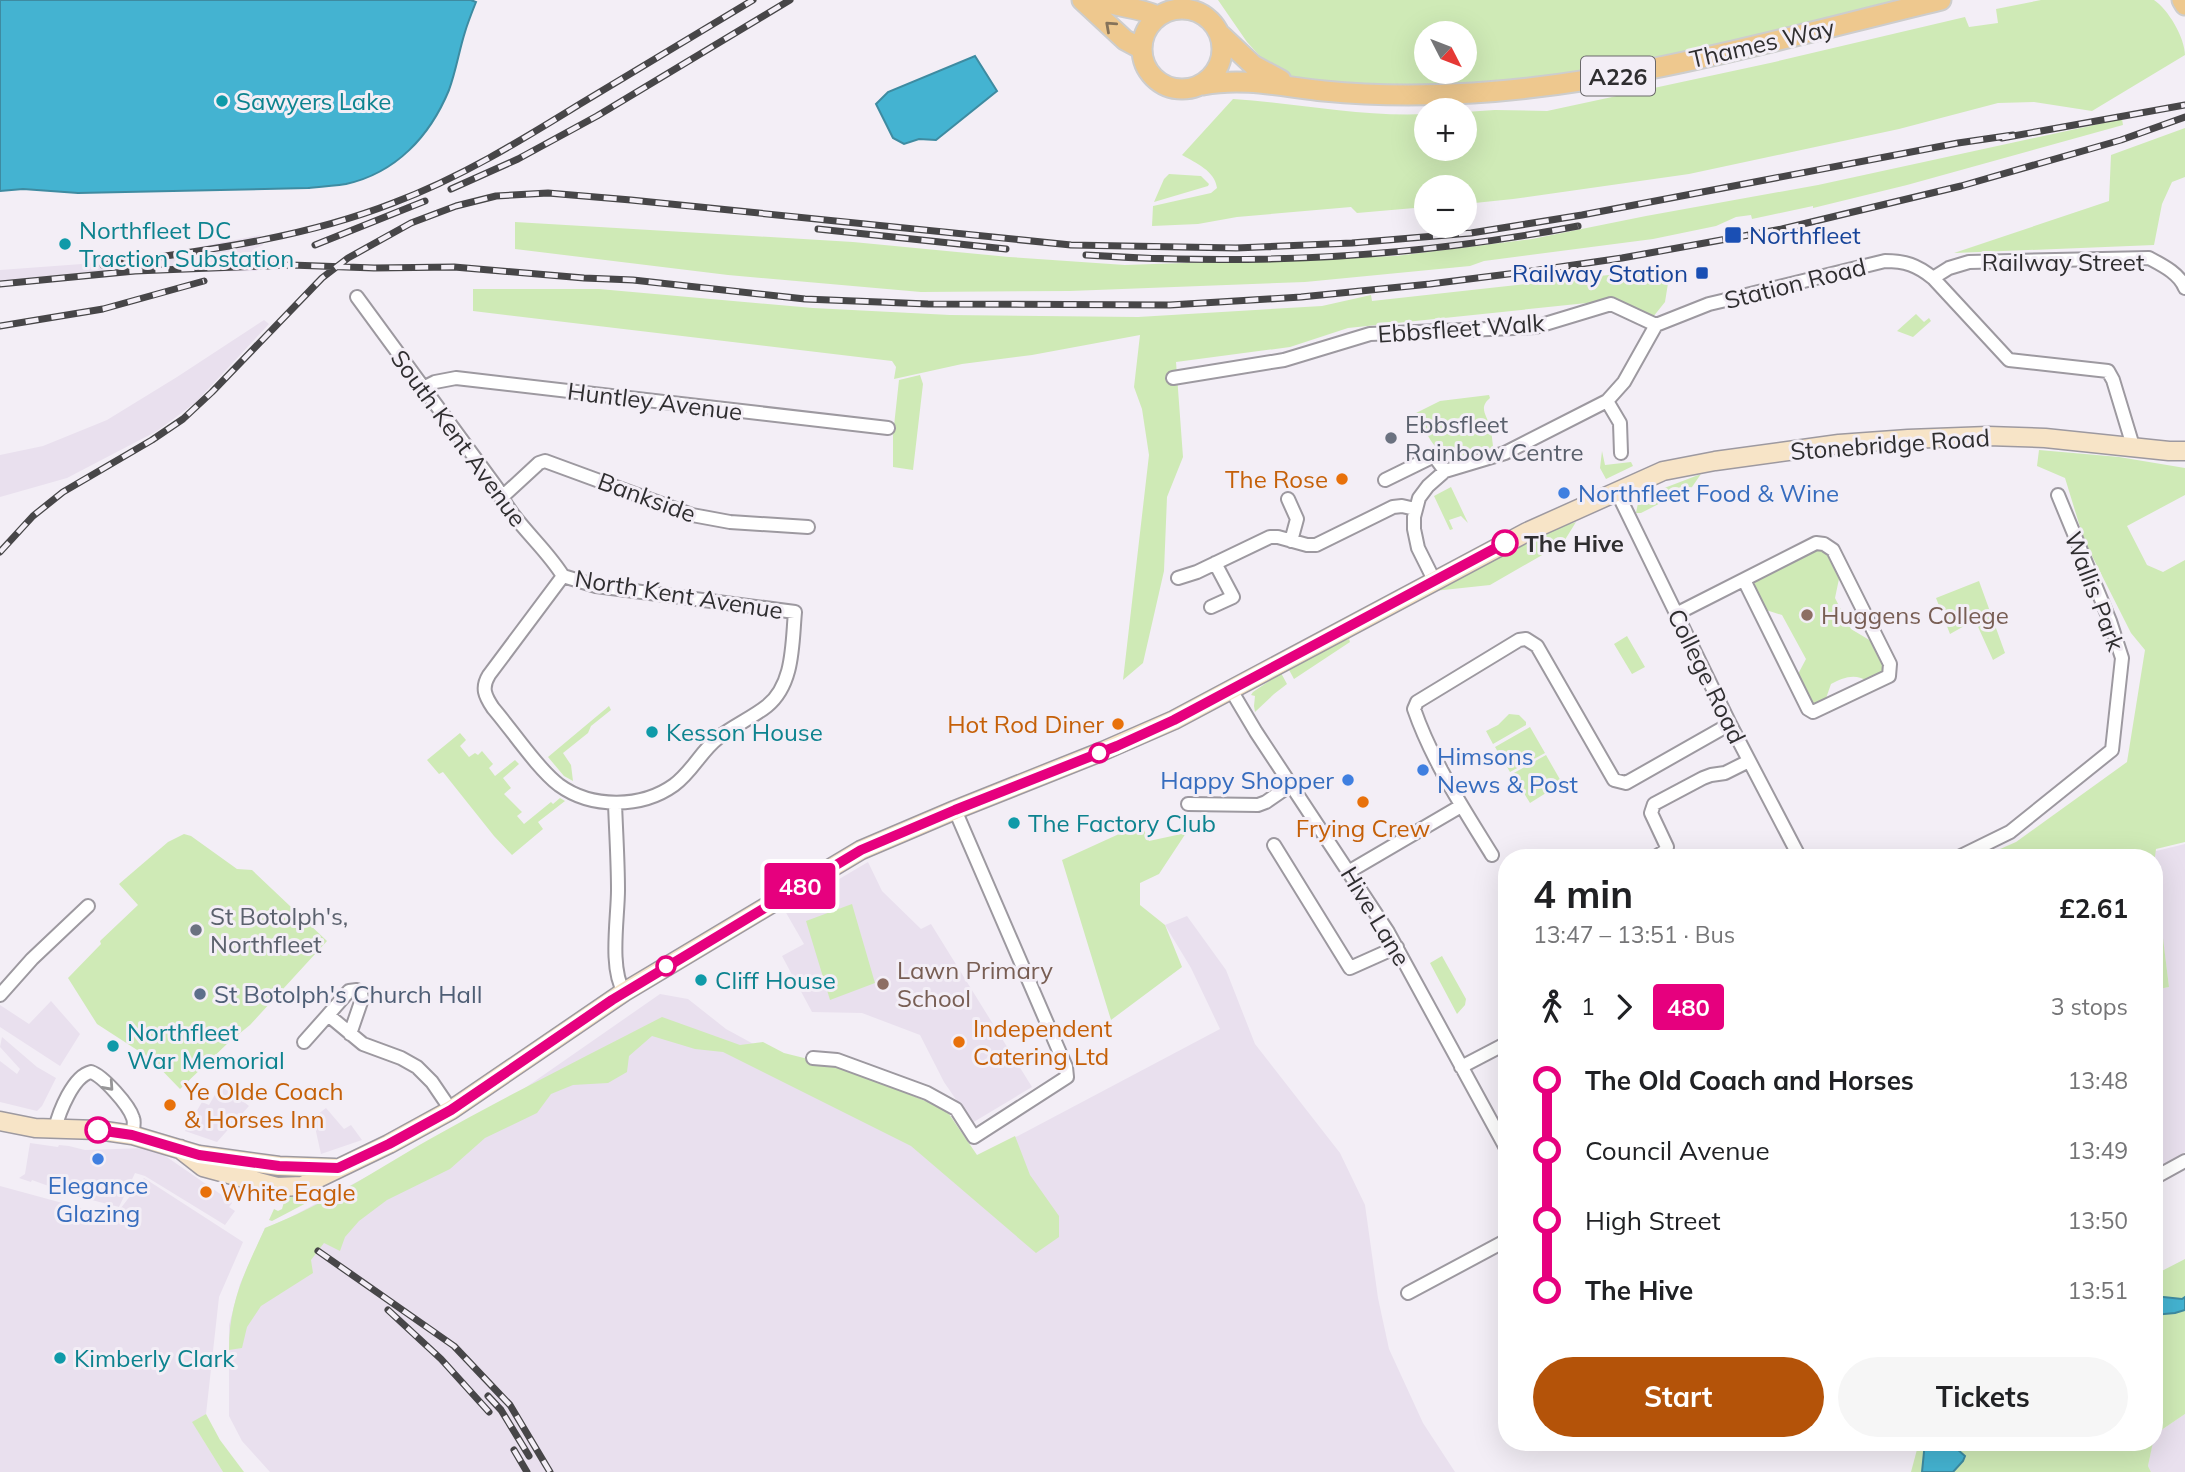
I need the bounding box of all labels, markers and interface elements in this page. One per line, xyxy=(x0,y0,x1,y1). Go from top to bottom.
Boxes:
street label: Thames Way xyxy=(1687,12,1838,74)
north arrow xyxy=(1414,21,1477,84)
map controls xyxy=(1414,21,1477,238)
one-way arrow xyxy=(1105,22,1118,34)
road number: A226 xyxy=(1581,57,1655,96)
place label: Sawyers Lake xyxy=(236,86,391,116)
marker: Sawyers Lake xyxy=(214,93,230,109)
button: + xyxy=(1414,98,1477,161)
button: − xyxy=(1414,175,1477,238)
place label: Northfleet DC Traction Substation xyxy=(79,215,294,273)
place label: Northfleet xyxy=(1749,220,1861,250)
marker: Northfleet xyxy=(1723,225,1743,245)
marker: Northfleet DC Traction Substation xyxy=(57,236,73,252)
street label: Railway Street xyxy=(1982,247,2144,277)
street label: Station Road xyxy=(1721,251,1869,315)
place label: Railway Station xyxy=(1512,258,1688,288)
marker: Railway Station xyxy=(1694,265,1710,281)
street label: Ebbsfleet Walk xyxy=(1377,307,1546,349)
street label: South Kent Avenue xyxy=(385,344,533,532)
street label: Huntley Avenue xyxy=(566,375,744,427)
place label: Ebbsfleet Rainbow Centre xyxy=(1405,409,1584,467)
street label: Stonebridge Road xyxy=(1789,422,1991,466)
marker: Ebbsfleet Rainbow Centre xyxy=(1383,430,1399,446)
place label: The Rose xyxy=(1225,464,1328,494)
street label: Bankside xyxy=(594,465,700,529)
marker: The Rose xyxy=(1334,471,1350,487)
place label: Northfleet Food & Wine xyxy=(1578,478,1839,508)
marker: Northfleet Food & Wine xyxy=(1556,485,1572,501)
street label: Wallis Park xyxy=(2059,527,2132,656)
place label: The Hive xyxy=(1524,528,1624,558)
marker: The Hive xyxy=(1492,530,1518,556)
street label: North Kent Avenue xyxy=(573,563,785,625)
place label: Huggens College xyxy=(1821,600,2009,630)
street label: College Road xyxy=(1661,604,1753,748)
marker: Huggens College xyxy=(1799,607,1815,623)
place label: Hot Rod Diner xyxy=(947,709,1104,739)
marker: Hot Rod Diner xyxy=(1110,716,1126,732)
place label: Kesson House xyxy=(666,717,823,747)
marker: Kesson House xyxy=(644,724,660,740)
place label: Himsons News & Post xyxy=(1437,741,1578,799)
unlabelled marker xyxy=(1089,743,1109,763)
marker: Himsons News & Post xyxy=(1415,762,1431,778)
place label: Happy Shopper xyxy=(1160,765,1334,795)
marker: Happy Shopper xyxy=(1340,772,1356,788)
marker: Frying Crew xyxy=(1355,794,1371,810)
place label: The Factory Club xyxy=(1028,808,1216,838)
place label: Frying Crew xyxy=(1296,813,1430,843)
marker: The Factory Club xyxy=(1006,815,1022,831)
street label: Hive Lane xyxy=(1335,861,1417,971)
line badge: 480 xyxy=(760,863,840,909)
text: 4 min xyxy=(1533,870,1633,918)
text: 480 xyxy=(778,871,822,901)
text: £2.61 xyxy=(2059,892,2128,925)
place label: St Botolph's, Northfleet xyxy=(210,901,348,959)
text: 13:47 – 13:51 · Bus xyxy=(1533,920,1735,949)
marker: St Botolph's, Northfleet xyxy=(188,922,204,938)
place label: Lawn Primary School xyxy=(897,955,1053,1013)
unlabelled marker xyxy=(656,956,676,976)
place label: Cliff House xyxy=(715,965,836,995)
marker: Cliff House xyxy=(693,972,709,988)
marker: Lawn Primary School xyxy=(875,976,891,992)
place label: St Botolph's Church Hall xyxy=(214,979,482,1009)
marker: St Botolph's Church Hall xyxy=(192,986,208,1002)
icon: walk xyxy=(1533,988,1571,1026)
icon: forward xyxy=(1605,988,1643,1026)
text: 1 xyxy=(1581,992,1595,1021)
text: 480 xyxy=(1667,992,1710,1022)
text: 3 stops xyxy=(2051,992,2128,1021)
place label: Independent Catering Ltd xyxy=(973,1013,1112,1071)
place label: Northfleet War Memorial xyxy=(127,1017,285,1075)
marker: Independent Catering Ltd xyxy=(951,1034,967,1050)
marker: Northfleet War Memorial xyxy=(105,1038,121,1054)
text: The Old Coach and Horses xyxy=(1585,1064,1914,1097)
text: 13:48 xyxy=(2068,1066,2128,1095)
place label: Ye Olde Coach & Horses Inn xyxy=(183,1076,344,1134)
one-way arrow xyxy=(100,1078,113,1091)
marker: Ye Olde Coach & Horses Inn xyxy=(162,1097,178,1113)
unlabelled marker xyxy=(85,1117,111,1143)
text: Council Avenue xyxy=(1585,1134,1770,1167)
text: 13:49 xyxy=(2068,1136,2128,1165)
marker: Elegance Glazing xyxy=(90,1151,106,1167)
place label: Elegance Glazing xyxy=(48,1170,148,1228)
place label: White Eagle xyxy=(220,1177,356,1207)
marker: White Eagle xyxy=(198,1184,214,1200)
text: High Street xyxy=(1585,1204,1721,1237)
text: 13:50 xyxy=(2068,1206,2128,1235)
text: The Hive xyxy=(1585,1274,1693,1307)
text: 13:51 xyxy=(2068,1276,2128,1305)
place label: Kimberly Clark xyxy=(74,1343,235,1373)
marker: Kimberly Clark xyxy=(52,1350,68,1366)
button: Start xyxy=(1533,1357,1824,1437)
button: Tickets xyxy=(1838,1357,2128,1437)

